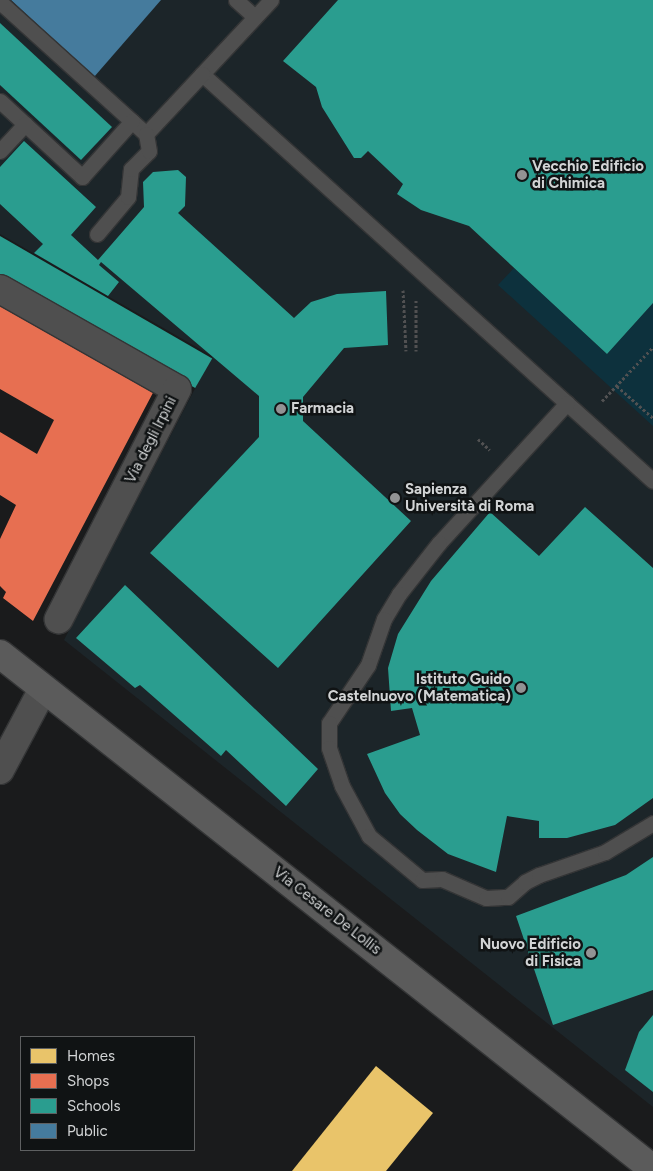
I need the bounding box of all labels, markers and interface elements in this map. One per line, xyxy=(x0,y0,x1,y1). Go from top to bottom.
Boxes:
place label: Vecchio Edificio di Chimica xyxy=(532,157,644,192)
marker: Vecchio Edificio di Chimica xyxy=(516,169,528,181)
street label: Via degli Irpini xyxy=(121,394,181,486)
place label: Farmacia xyxy=(291,400,354,418)
marker: Farmacia xyxy=(275,403,287,415)
place label: Sapienza Università di Roma xyxy=(405,480,534,515)
marker: Sapienza Università di Roma xyxy=(389,492,401,504)
place label: Istituto Guido Castelnuovo (Matematica) xyxy=(328,670,511,705)
marker: Istituto Guido Castelnuovo (Matematica) xyxy=(515,682,527,694)
street label: Via Cesare De Lollis xyxy=(270,863,384,959)
place label: Nuovo Edificio di Fisica xyxy=(480,935,581,970)
marker: Nuovo Edificio di Fisica xyxy=(585,947,597,959)
legend xyxy=(20,1036,195,1151)
text: Homes xyxy=(67,1047,115,1065)
text: Shops xyxy=(67,1072,109,1090)
text: Schools xyxy=(67,1097,120,1115)
text: Public xyxy=(67,1122,108,1140)

